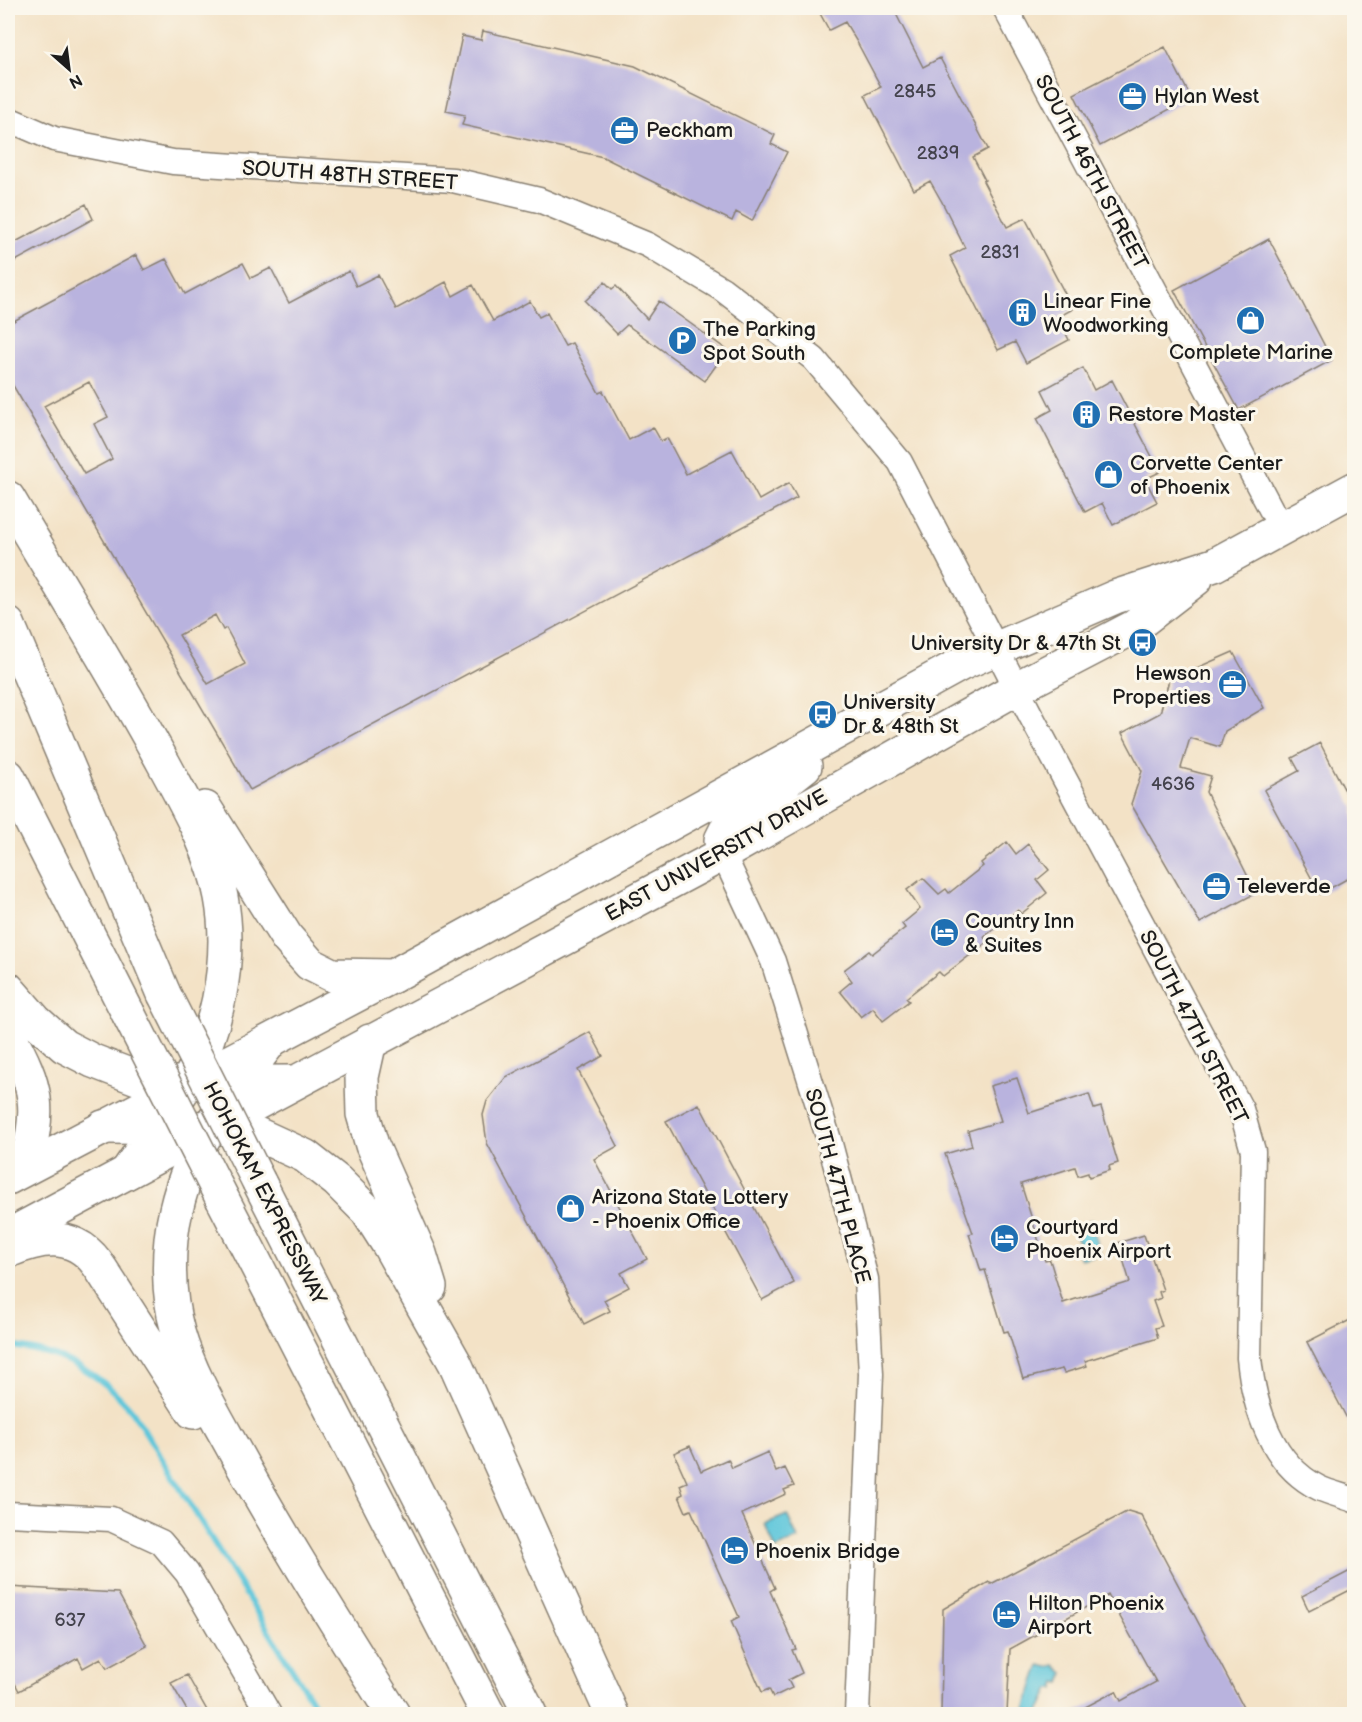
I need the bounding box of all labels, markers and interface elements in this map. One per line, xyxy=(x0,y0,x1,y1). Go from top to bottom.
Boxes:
north arrow xyxy=(39,39,99,99)
text: N xyxy=(66,70,85,92)
street label: SOUTH 46TH STREET xyxy=(1030,71,1154,274)
office icon: Hylan West xyxy=(1117,80,1149,112)
house number: 2845 xyxy=(894,81,936,102)
place label: Hylan West xyxy=(1154,84,1260,109)
office icon: Peckham xyxy=(609,114,641,146)
place label: Peckham xyxy=(646,118,733,143)
house number: 2839 xyxy=(917,143,959,164)
street label: SOUTH 48TH STREET xyxy=(241,155,459,196)
house number: 2831 xyxy=(980,242,1020,263)
place label: Linear Fine Woodworking xyxy=(1043,289,1169,338)
building icon: Linear Fine Woodworking xyxy=(1006,297,1038,329)
shop icon: Complete Marine xyxy=(1235,305,1267,337)
place label: The Parking Spot South xyxy=(703,317,816,366)
parking icon: The Parking Spot South xyxy=(666,325,698,357)
place label: Complete Marine xyxy=(1169,340,1333,365)
building icon: Restore Master xyxy=(1071,398,1103,430)
place label: Restore Master xyxy=(1108,402,1255,427)
place label: Corvette Center of Phoenix xyxy=(1130,451,1283,500)
shop icon: Corvette Center of Phoenix xyxy=(1093,459,1125,491)
bus stop icon: University Dr & 47th St xyxy=(1126,627,1158,659)
place label: University Dr & 47th St xyxy=(910,631,1122,656)
place label: Hewson Properties xyxy=(1112,661,1211,710)
office icon: Hewson Properties xyxy=(1216,669,1248,701)
place label: University Dr & 48th St xyxy=(843,690,959,739)
bus stop icon: University Dr & 48th St xyxy=(806,698,838,730)
house number: 4636 xyxy=(1151,774,1195,795)
street label: EAST UNIVERSITY DRIVE xyxy=(601,784,832,927)
office icon: Televerde xyxy=(1200,870,1232,902)
place label: Televerde xyxy=(1237,874,1331,899)
place label: Country Inn & Suites xyxy=(965,909,1074,958)
hotel icon: Country Inn & Suites xyxy=(928,917,960,949)
street label: SOUTH 47TH STREET xyxy=(1134,926,1253,1129)
street label: HOHOKAM EXPRESSWAY xyxy=(197,1078,332,1309)
street label: SOUTH 47TH PLACE xyxy=(799,1086,876,1286)
place label: Arizona State Lottery - Phoenix Office xyxy=(592,1185,789,1234)
shop icon: Arizona State Lottery - Phoenix Office xyxy=(555,1193,587,1225)
place label: Courtyard Phoenix Airport xyxy=(1026,1215,1172,1264)
hotel icon: Courtyard Phoenix Airport xyxy=(989,1223,1021,1255)
hotel icon: Phoenix Bridge xyxy=(718,1535,750,1567)
place label: Phoenix Bridge xyxy=(755,1539,900,1564)
place label: Hilton Phoenix Airport xyxy=(1028,1591,1164,1640)
hotel icon: Hilton Phoenix Airport xyxy=(991,1599,1023,1631)
house number: 637 xyxy=(55,1610,86,1631)

